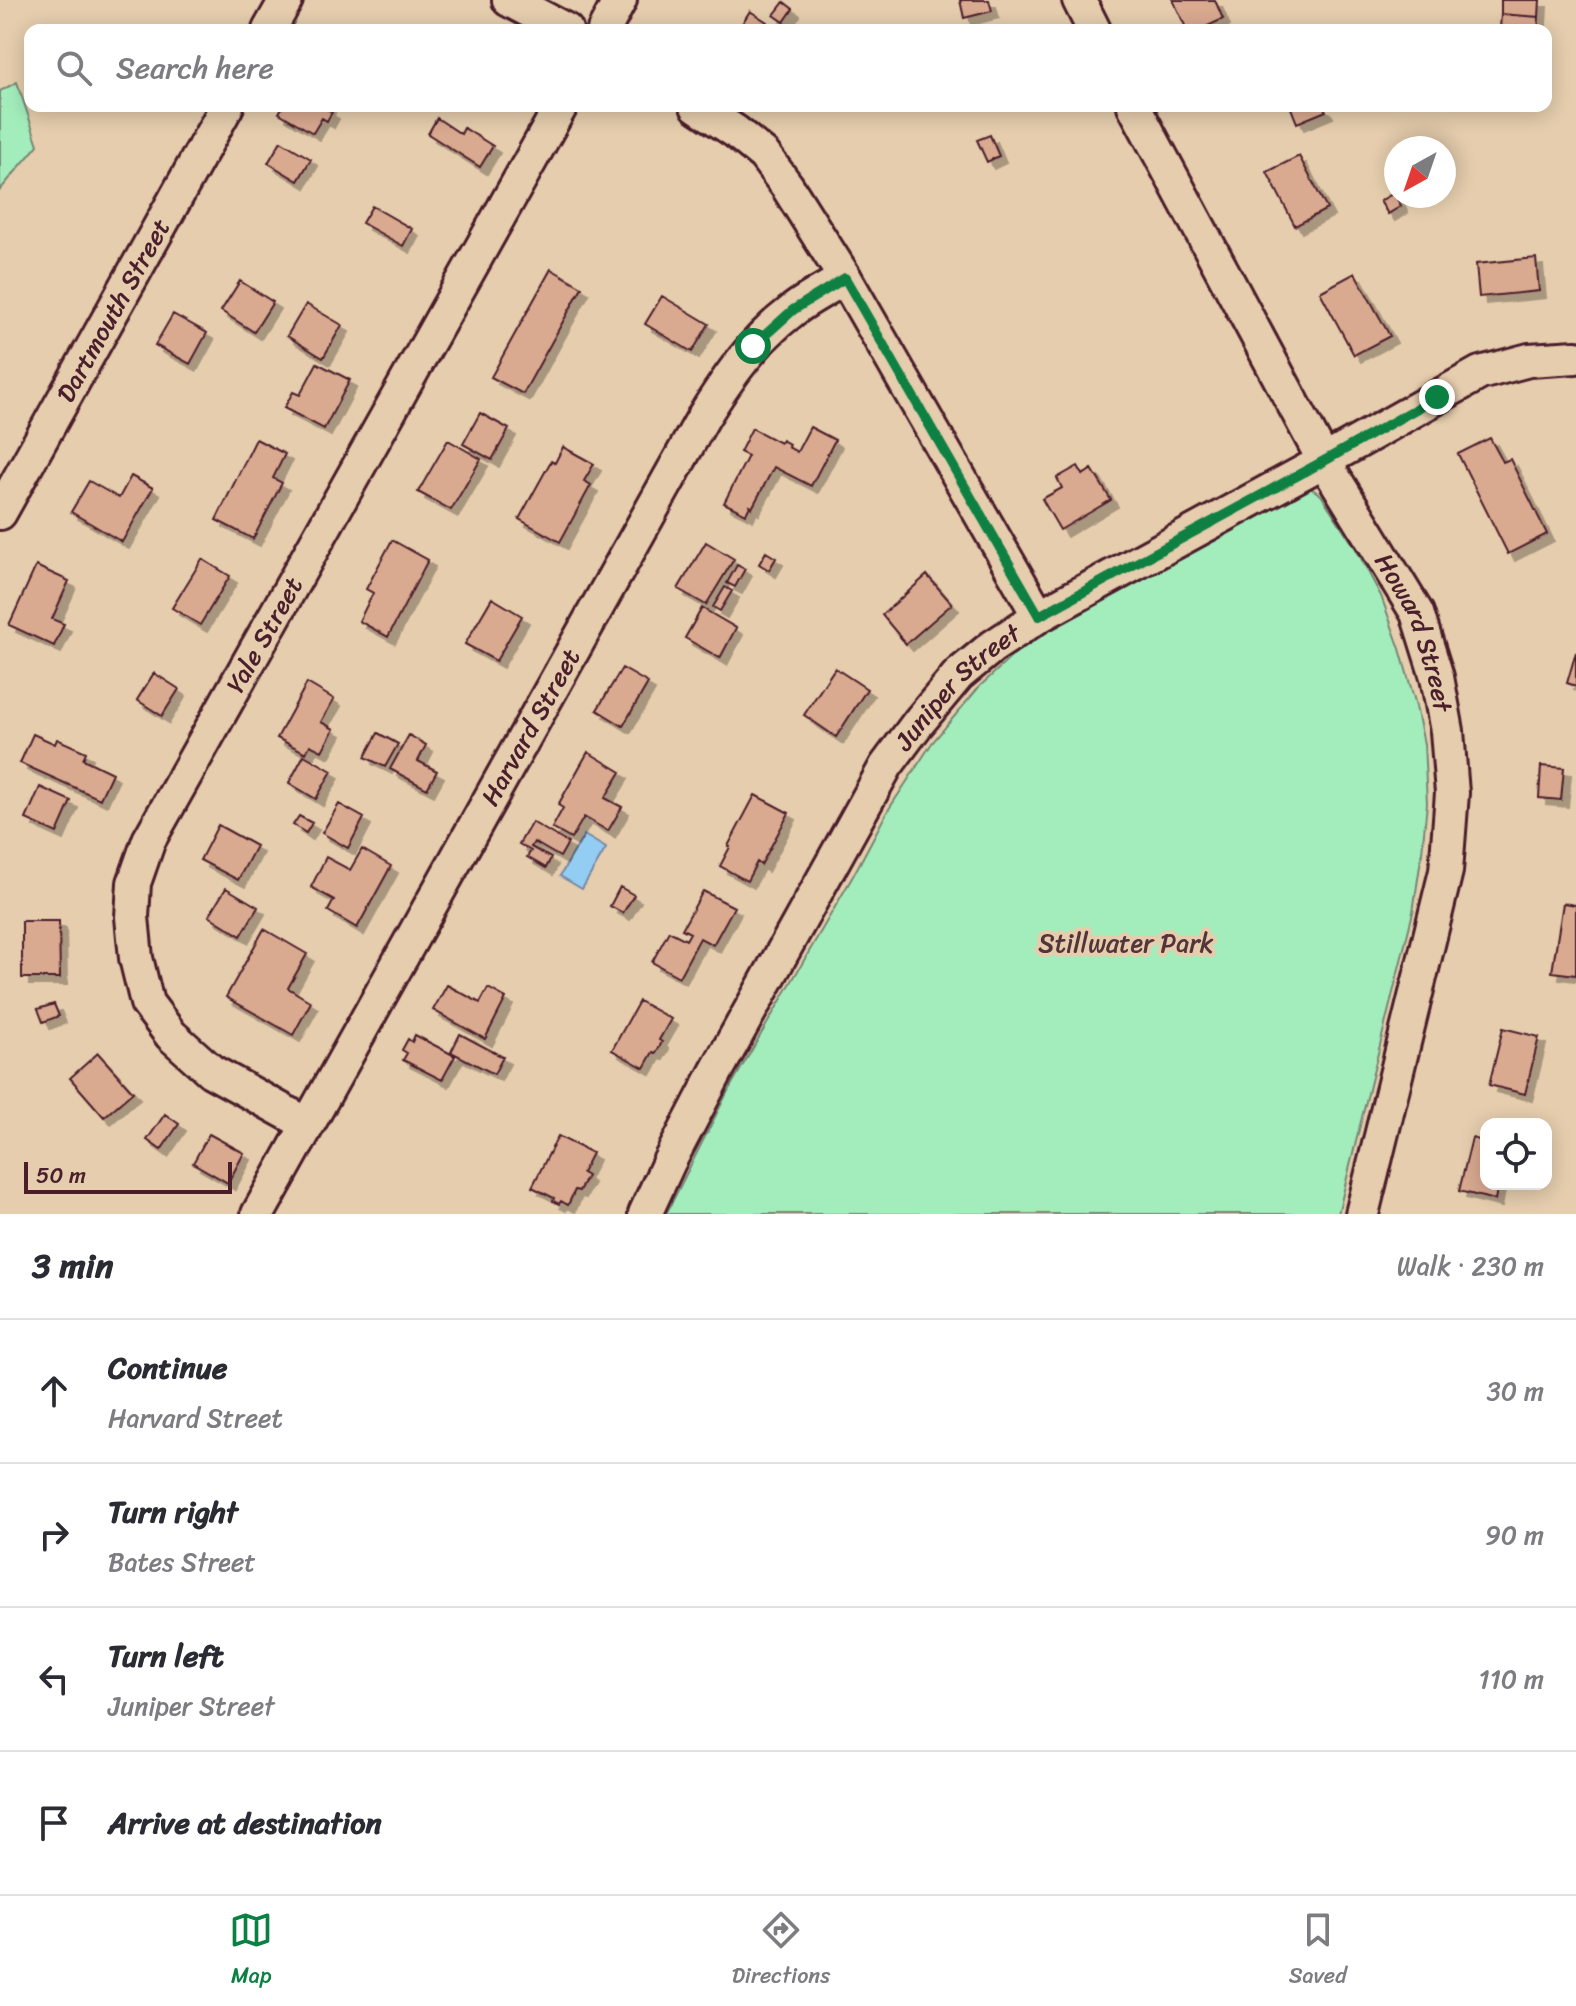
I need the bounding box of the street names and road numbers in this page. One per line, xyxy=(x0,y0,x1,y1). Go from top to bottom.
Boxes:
street label: Dartmouth Street xyxy=(43,210,183,411)
street label: Howard Street xyxy=(1362,543,1466,717)
street label: Yale Street xyxy=(213,568,316,702)
street label: Juniper Street xyxy=(881,610,1031,761)
street label: Harvard Street xyxy=(467,639,593,814)

